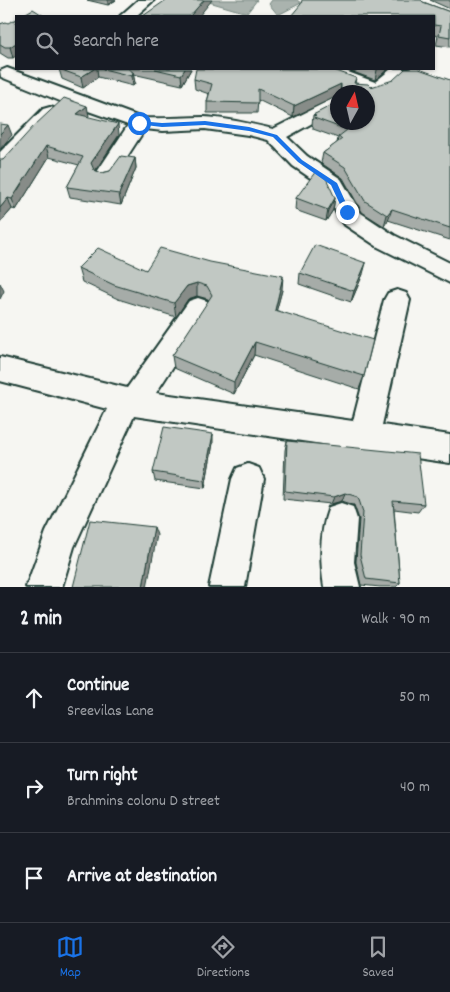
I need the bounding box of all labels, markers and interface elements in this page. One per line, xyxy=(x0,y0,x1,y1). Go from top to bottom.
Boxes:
search box xyxy=(15,15,435,70)
icon: search xyxy=(33,29,61,57)
text: Search here xyxy=(73,29,159,56)
north arrow xyxy=(330,85,375,130)
route start xyxy=(128,112,151,135)
route end xyxy=(336,201,359,224)
text: 2 min xyxy=(20,605,62,635)
text: Walk · 90 m xyxy=(361,608,430,631)
text: Continue xyxy=(67,673,129,700)
icon: ahead xyxy=(20,684,48,712)
text: 50 m xyxy=(399,686,430,709)
text: Sreevilas Lane xyxy=(67,700,154,723)
text: Turn right xyxy=(67,763,138,790)
icon: right xyxy=(20,774,48,802)
text: 40 m xyxy=(400,776,430,799)
text: Brahmins colonu D street xyxy=(67,790,220,813)
icon: arrive xyxy=(20,864,48,892)
text: Arrive at destination xyxy=(67,864,217,891)
tab: Map xyxy=(56,933,84,983)
tab: Directions xyxy=(197,933,250,983)
tab: Saved xyxy=(362,933,394,983)

